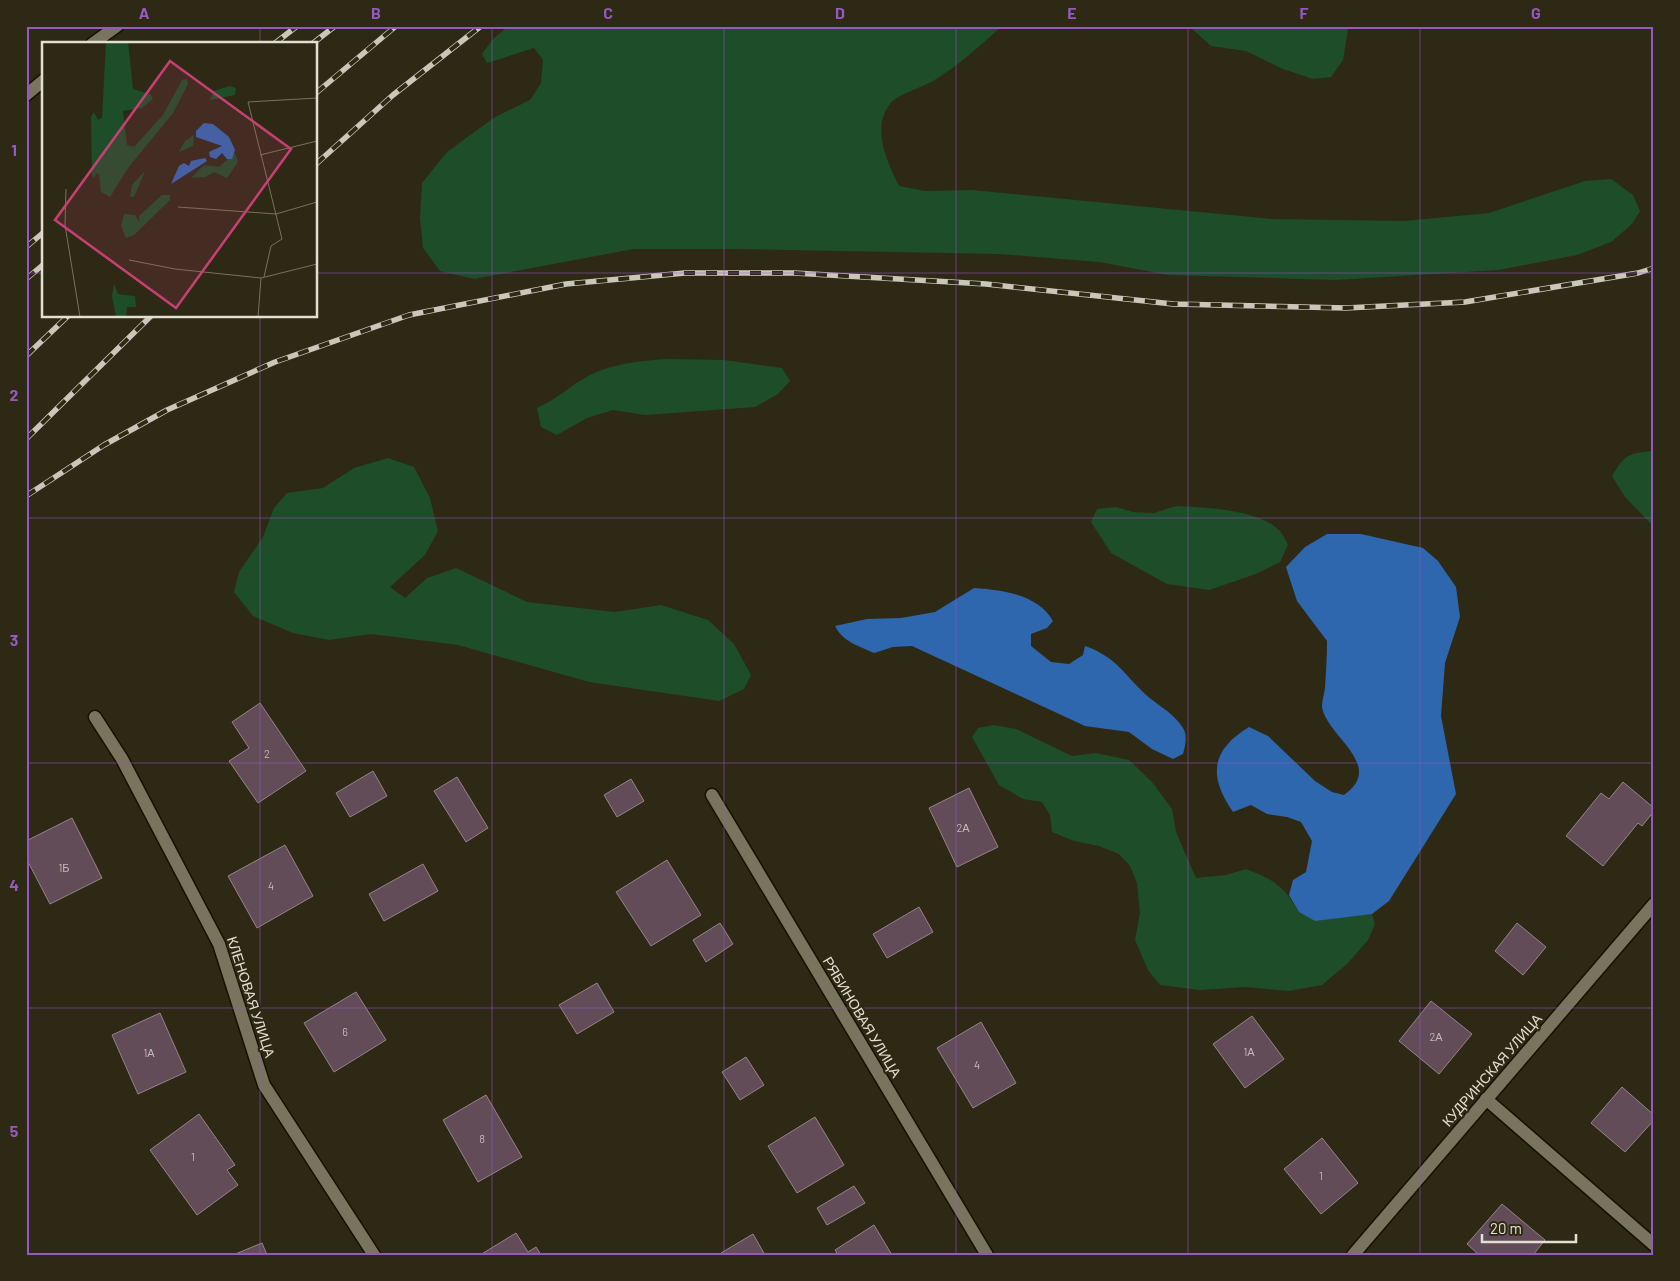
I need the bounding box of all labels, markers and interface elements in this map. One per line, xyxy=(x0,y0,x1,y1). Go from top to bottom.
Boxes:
text: A xyxy=(139,3,150,22)
text: B xyxy=(371,3,381,22)
text: C xyxy=(603,3,613,22)
text: D xyxy=(835,3,845,22)
text: E xyxy=(1067,3,1077,22)
text: F xyxy=(1300,3,1309,22)
text: G xyxy=(1531,3,1541,22)
inset map xyxy=(42,42,318,318)
text: 1 xyxy=(11,140,17,159)
text: 2 xyxy=(10,385,19,404)
text: 3 xyxy=(10,630,18,649)
house number: 2 xyxy=(264,747,270,760)
house number: 2А xyxy=(956,821,970,834)
house number: 1Б xyxy=(58,861,70,874)
text: 4 xyxy=(9,875,19,894)
house number: 4 xyxy=(268,879,274,892)
street label: КЛЕНОВАЯ УЛИЦА xyxy=(224,934,279,1060)
street label: РЯБИНОВАЯ УЛИЦА xyxy=(820,953,906,1081)
street label: КУДРИНСКАЯ УЛИЦА xyxy=(1438,1009,1546,1129)
house number: 6 xyxy=(342,1025,348,1038)
house number: 2А xyxy=(1429,1030,1443,1043)
house number: 1А xyxy=(1243,1045,1255,1058)
house number: 1А xyxy=(143,1046,155,1059)
house number: 4 xyxy=(974,1058,980,1071)
text: 5 xyxy=(10,1121,19,1140)
house number: 8 xyxy=(479,1132,485,1145)
house number: 1 xyxy=(191,1150,195,1163)
house number: 1 xyxy=(1319,1169,1323,1182)
scale bar xyxy=(1482,1211,1576,1243)
text: 20 m xyxy=(1490,1219,1522,1237)

